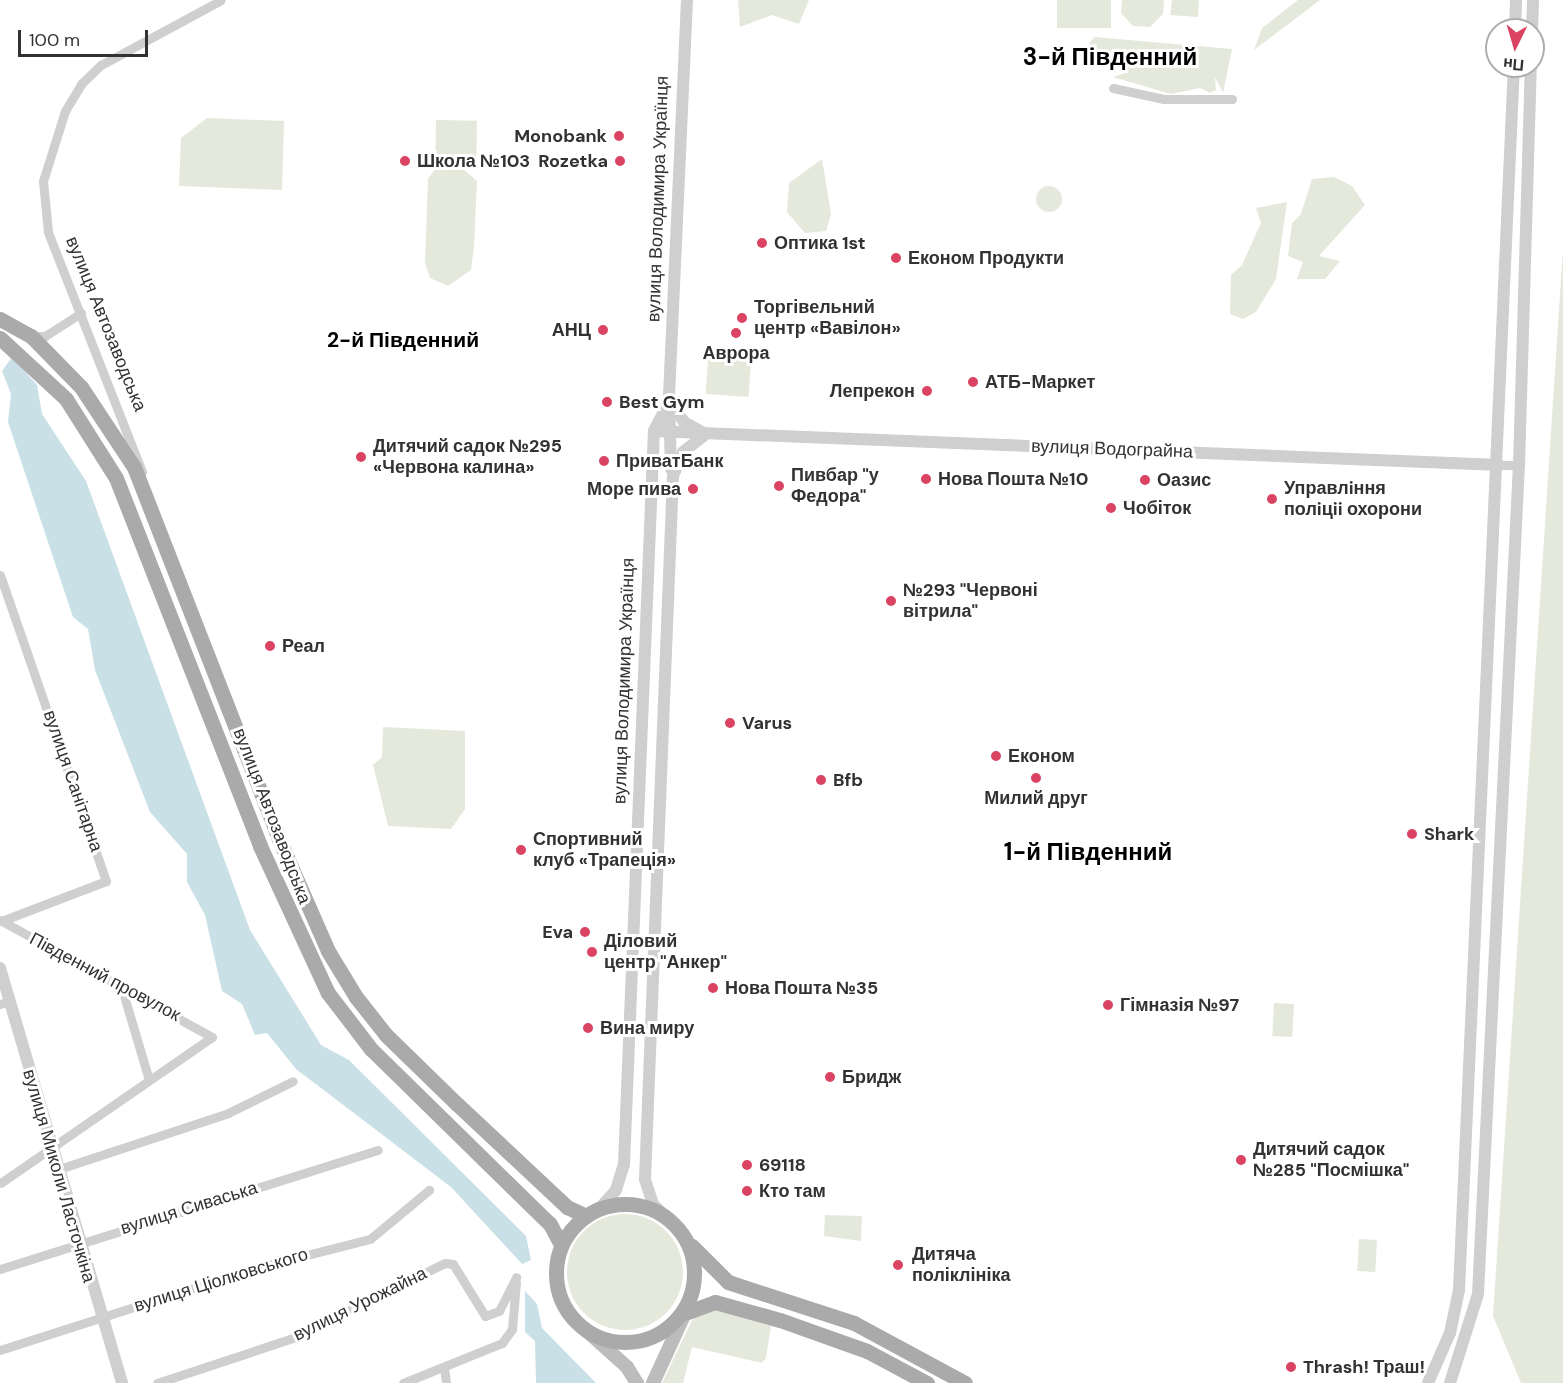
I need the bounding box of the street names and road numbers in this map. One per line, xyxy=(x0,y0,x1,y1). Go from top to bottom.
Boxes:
street label: вулиця Володимира Українця xyxy=(643,75,673,323)
street label: вулиця Автозаводська xyxy=(61,233,151,415)
street label: вулиця Водограйна xyxy=(1031,435,1193,463)
street label: вулиця Володимира Українця xyxy=(609,557,639,805)
street label: вулиця Санітарна xyxy=(39,707,107,855)
street label: вулиця Автозаводська xyxy=(228,725,316,907)
street label: Південний провулок xyxy=(26,928,184,1026)
street label: вулиця Миколи Ласточкіна xyxy=(18,1067,100,1285)
street label: вулиця Сиваська xyxy=(118,1177,260,1239)
street label: вулиця Ціолковського xyxy=(131,1243,311,1317)
street label: вулиця Урожайна xyxy=(290,1262,430,1346)

